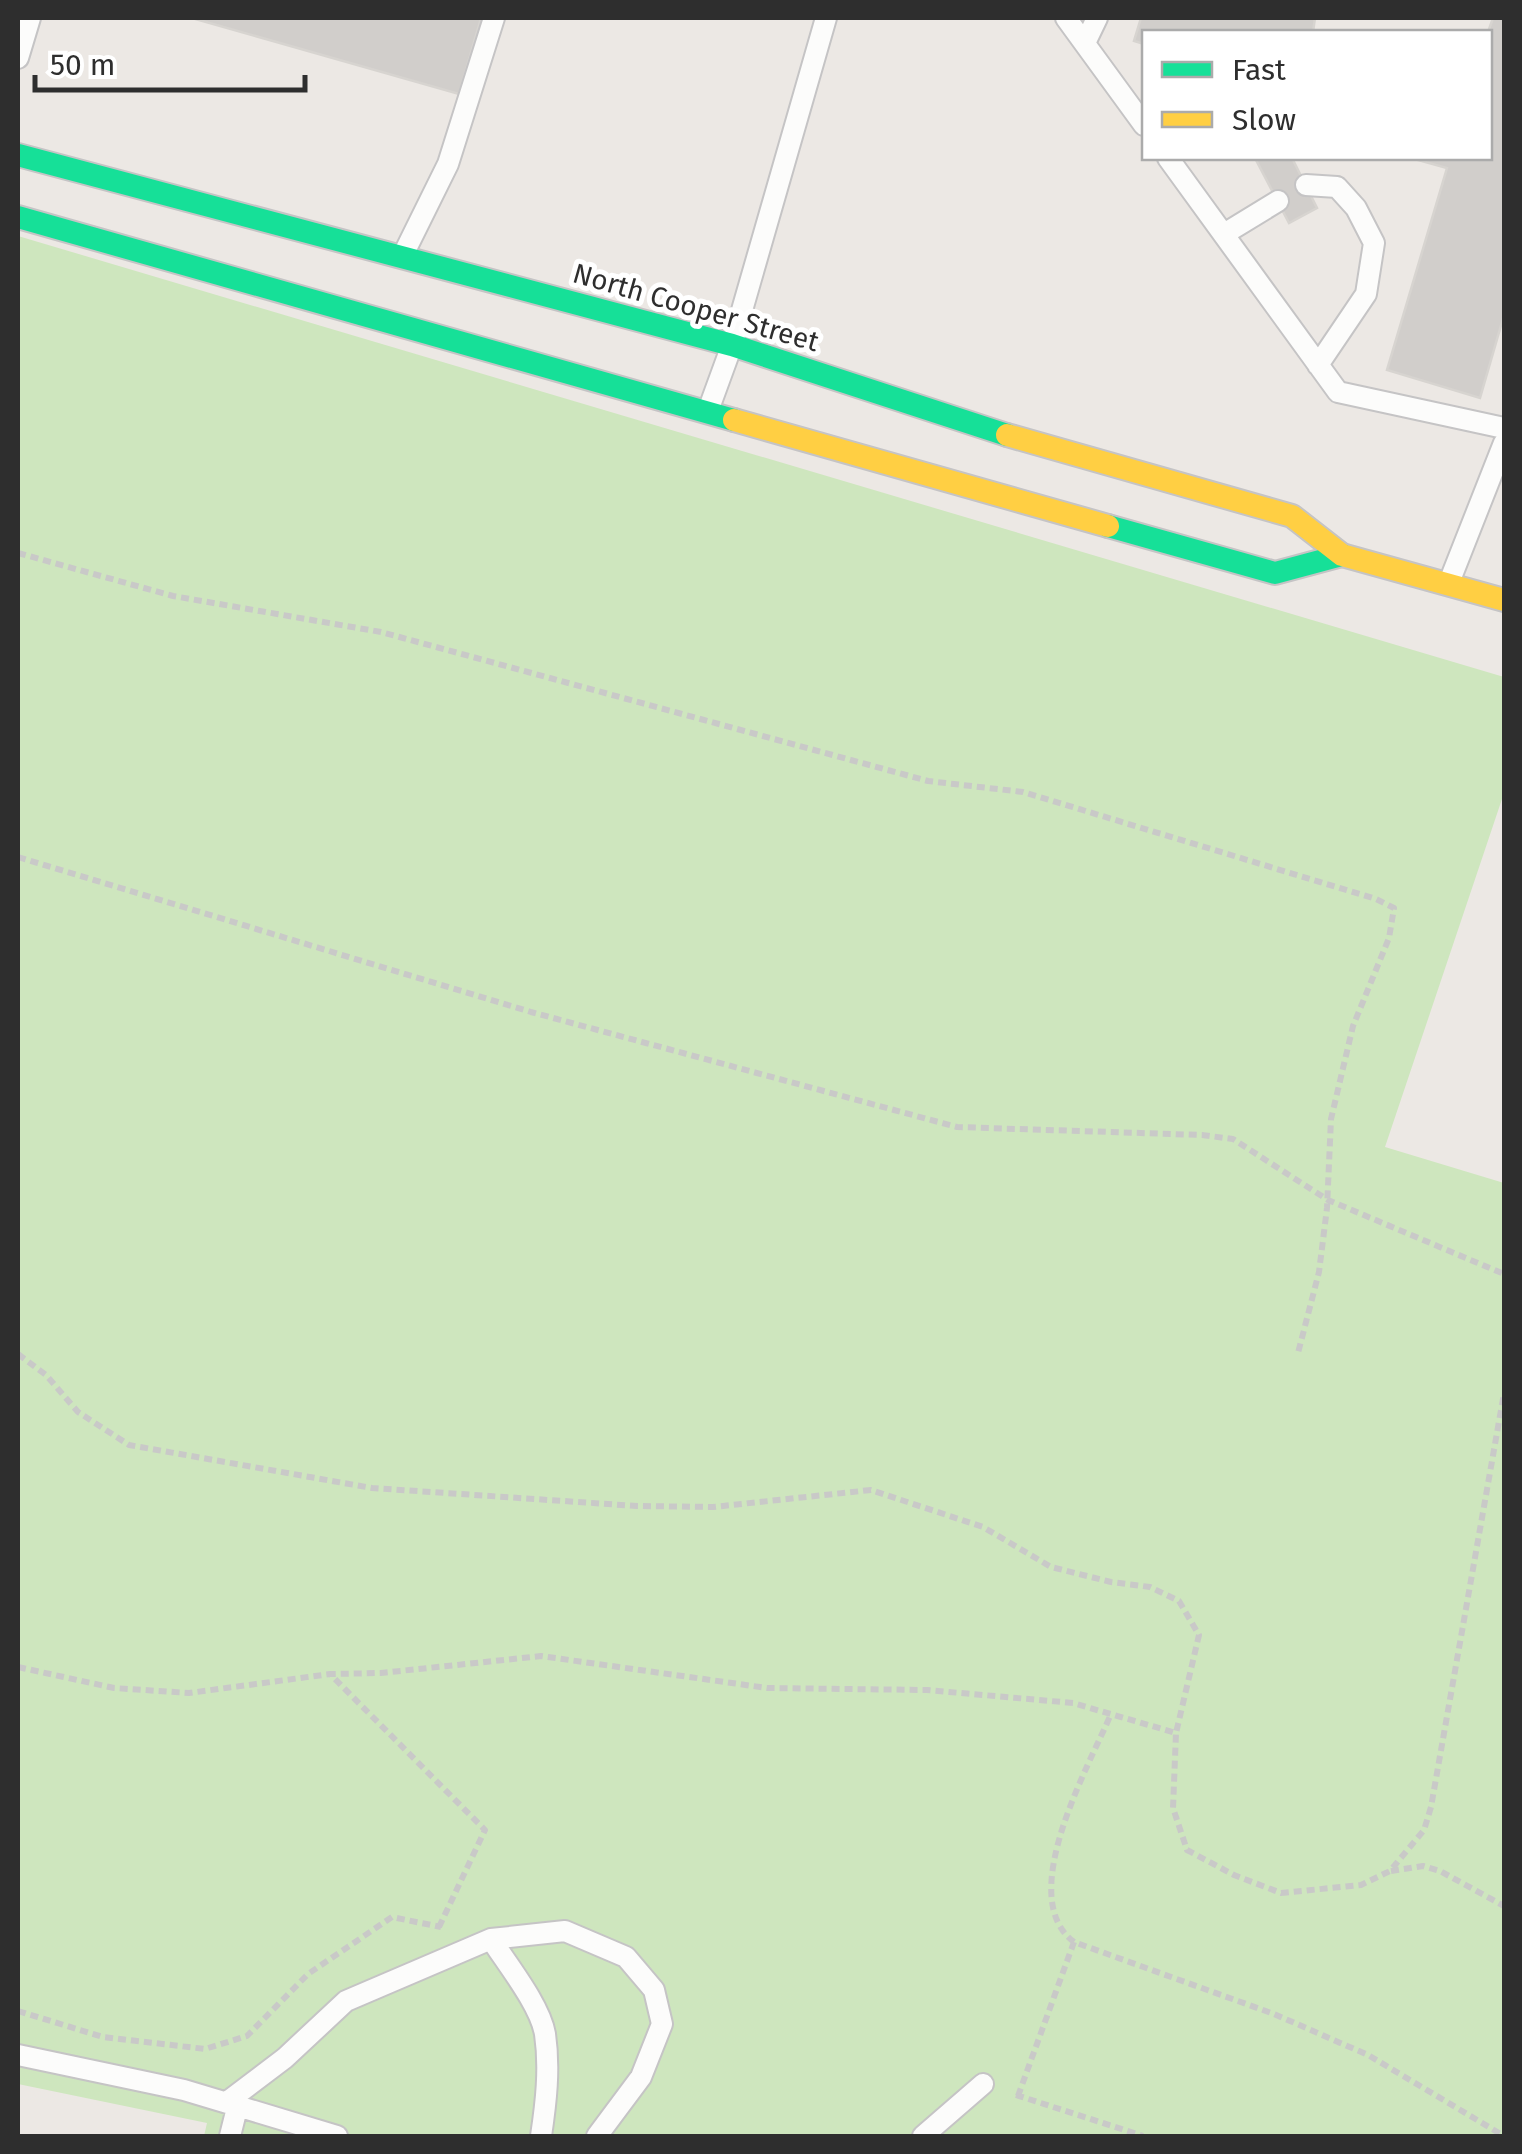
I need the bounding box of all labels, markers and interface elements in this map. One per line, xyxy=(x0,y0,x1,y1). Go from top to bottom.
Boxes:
scale bar xyxy=(35,30,305,92)
legend xyxy=(1142,30,1492,160)
text: 50 m xyxy=(50,47,115,83)
text: Fast xyxy=(1232,52,1286,88)
text: Slow xyxy=(1232,102,1296,138)
street label: North Cooper Street xyxy=(569,257,823,359)

